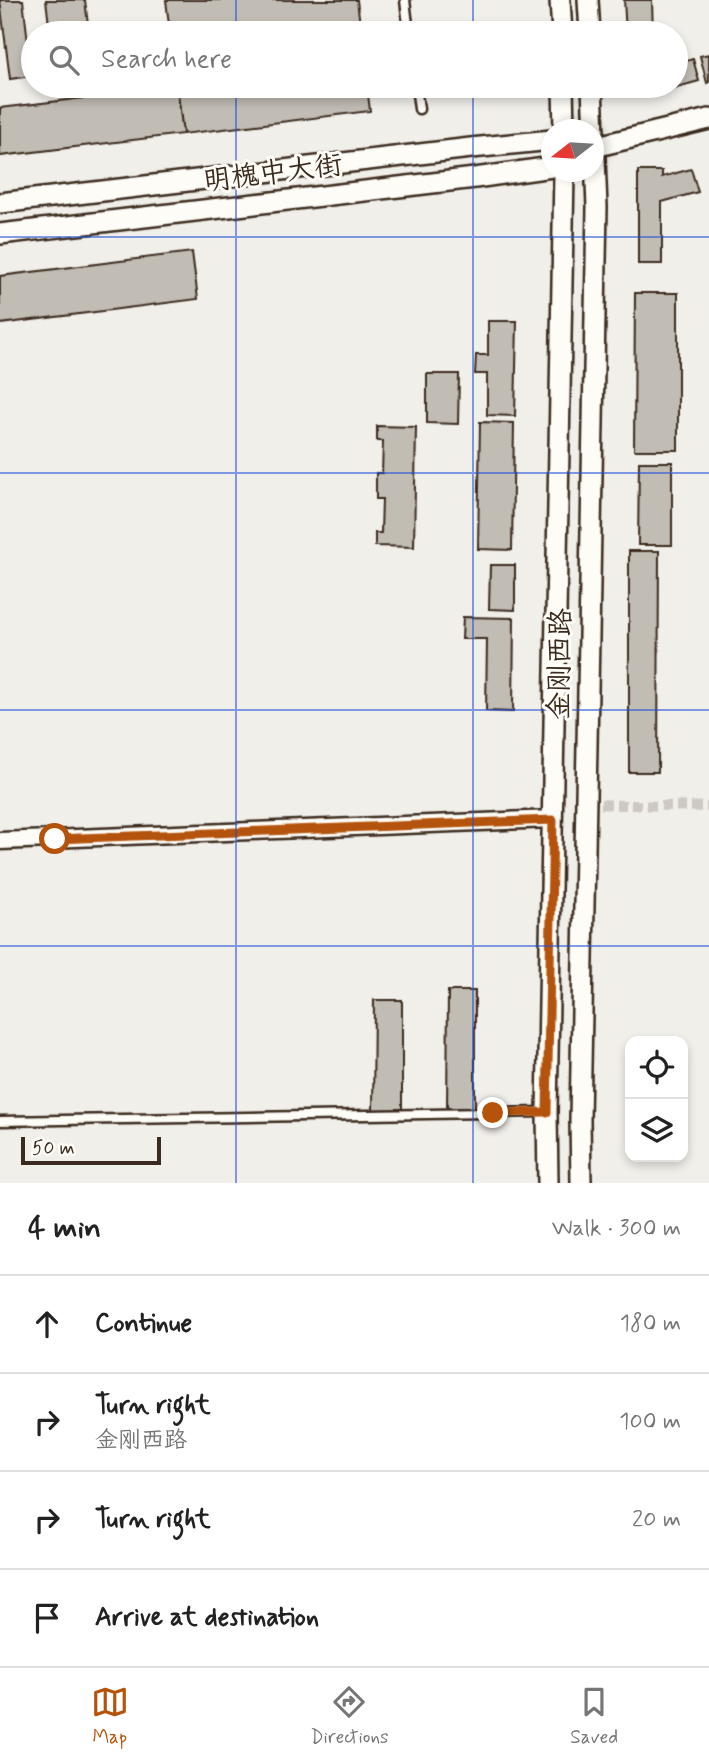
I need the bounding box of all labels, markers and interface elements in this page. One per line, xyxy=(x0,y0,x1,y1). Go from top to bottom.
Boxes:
search box xyxy=(21,21,688,98)
icon: search xyxy=(45,41,83,79)
text: Search here xyxy=(101,43,232,77)
north arrow xyxy=(541,119,604,182)
street label: 明槐中大街 xyxy=(201,147,345,201)
street label: 金刚西路 xyxy=(542,608,580,720)
route start xyxy=(39,823,70,854)
map controls xyxy=(625,1036,688,1162)
button: locate xyxy=(625,1036,688,1099)
route end xyxy=(477,1097,508,1128)
button: layers xyxy=(625,1099,688,1162)
scale bar xyxy=(21,1134,161,1166)
text: 50 m xyxy=(32,1136,75,1161)
text: 4 min xyxy=(28,1209,101,1248)
text: Walk · 300 m xyxy=(552,1214,681,1244)
icon: ahead xyxy=(28,1305,66,1343)
text: Continue xyxy=(95,1307,192,1341)
text: 180 m xyxy=(620,1309,681,1339)
text: Turn right xyxy=(95,1389,211,1423)
icon: right xyxy=(28,1403,66,1441)
text: 100 m xyxy=(619,1407,681,1437)
text: 金刚西路 xyxy=(95,1426,187,1456)
icon: right xyxy=(28,1501,66,1539)
text: Turn right xyxy=(95,1503,211,1537)
text: 20 m xyxy=(632,1505,681,1535)
icon: arrive xyxy=(28,1599,66,1637)
text: Arrive at destination xyxy=(95,1601,319,1635)
tab: Map xyxy=(91,1683,129,1750)
tab: Directions xyxy=(310,1683,389,1750)
tab: Saved xyxy=(570,1683,618,1750)

